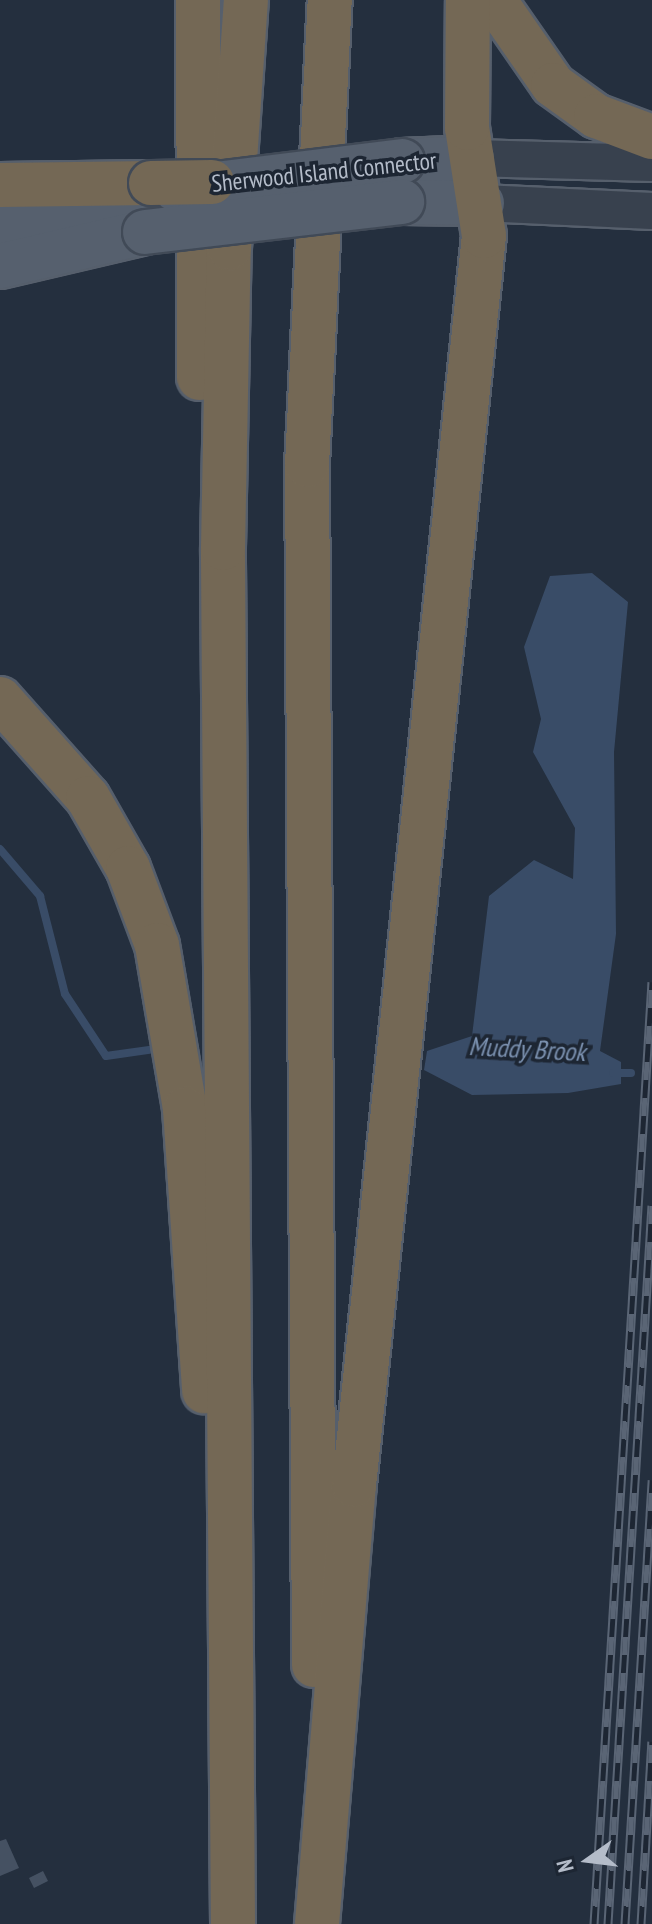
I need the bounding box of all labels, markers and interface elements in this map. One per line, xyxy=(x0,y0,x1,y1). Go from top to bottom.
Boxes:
street label: Sherwood Island Connector xyxy=(210,146,438,198)
water label: Muddy Brook xyxy=(467,1030,587,1068)
north arrow xyxy=(548,1820,628,1900)
text: N xyxy=(550,1857,580,1875)

